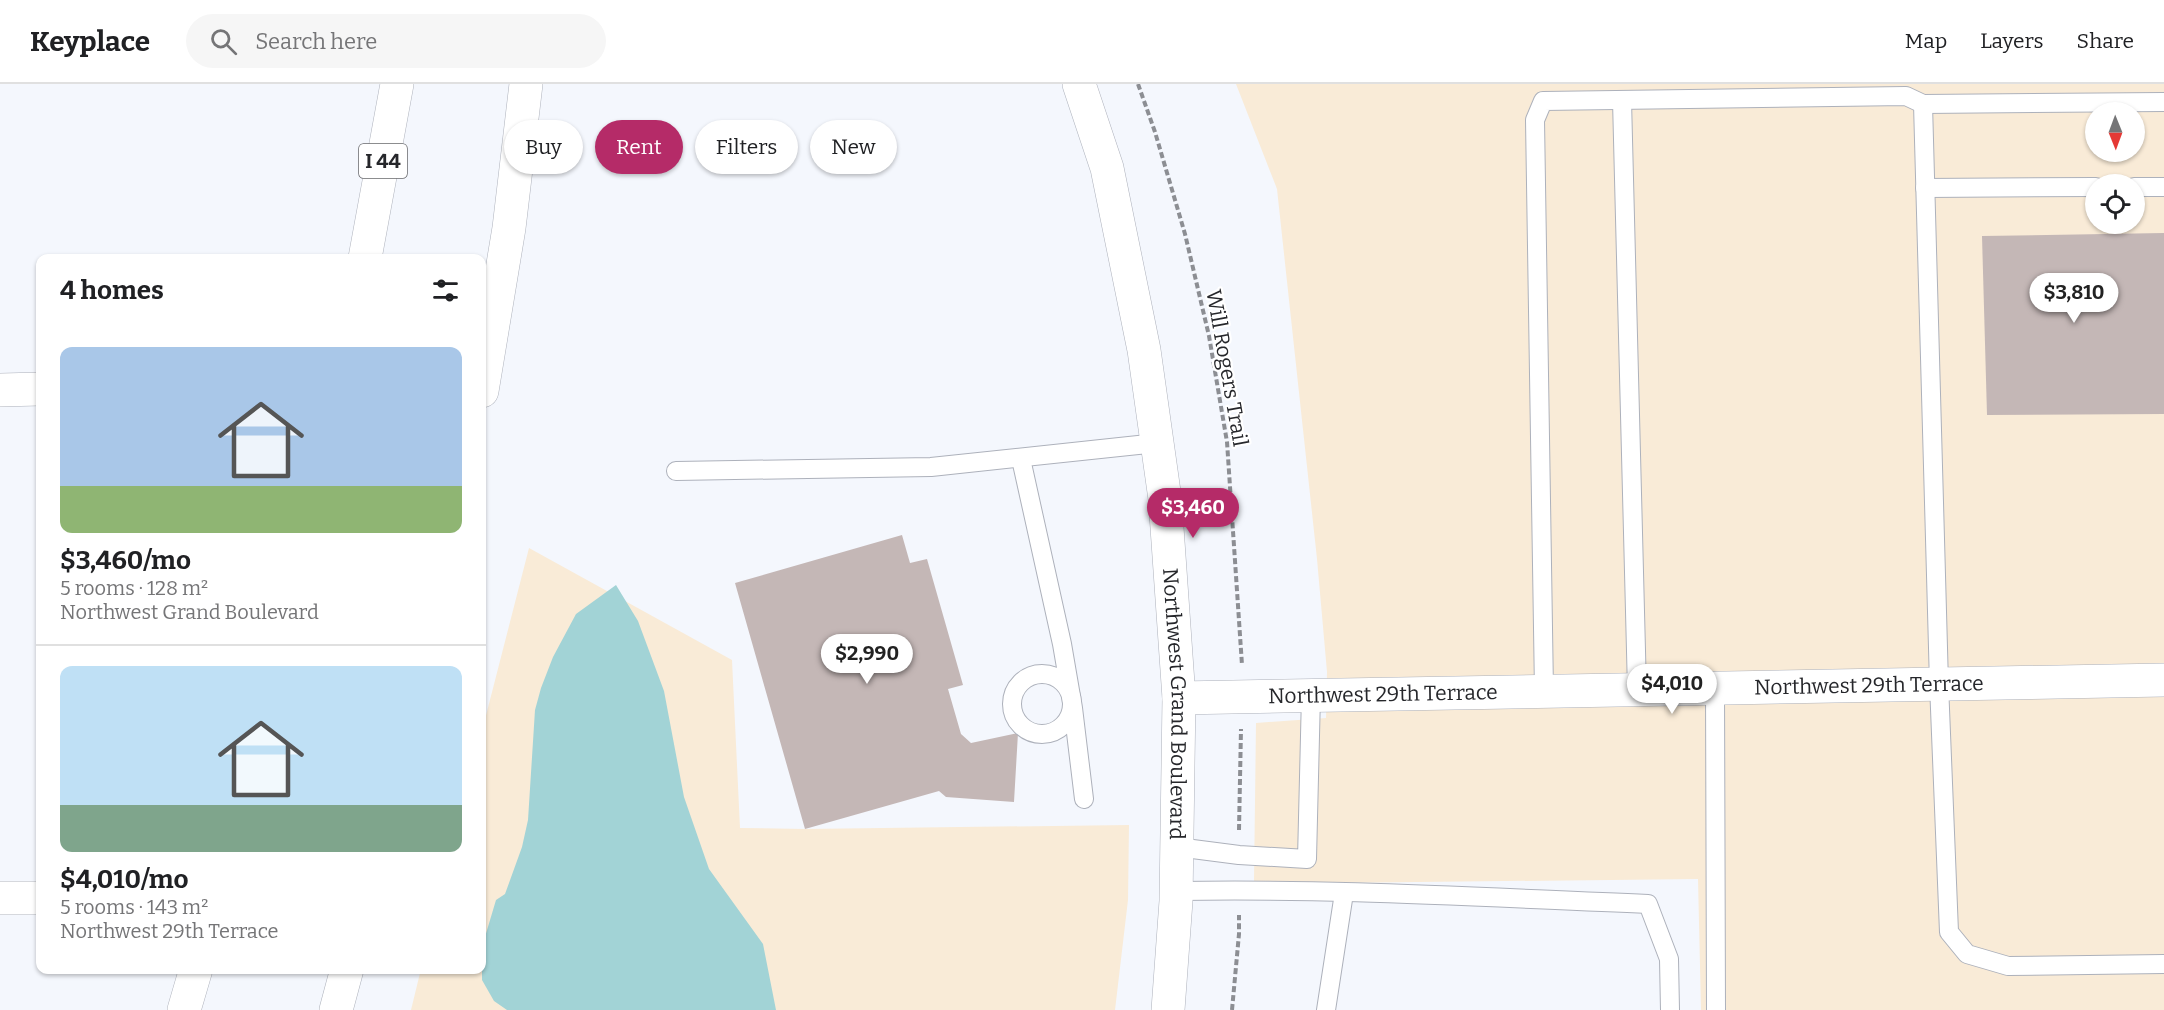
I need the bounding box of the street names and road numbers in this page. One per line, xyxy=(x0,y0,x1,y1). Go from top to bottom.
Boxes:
road number: I 44 xyxy=(359,144,407,178)
street label: Will Rogers Trail xyxy=(1200,287,1254,449)
street label: Northwest Grand Boulevard xyxy=(1157,567,1192,840)
street label: Northwest 29th Terrace xyxy=(1754,670,1984,700)
street label: Northwest 29th Terrace xyxy=(1268,679,1498,709)

